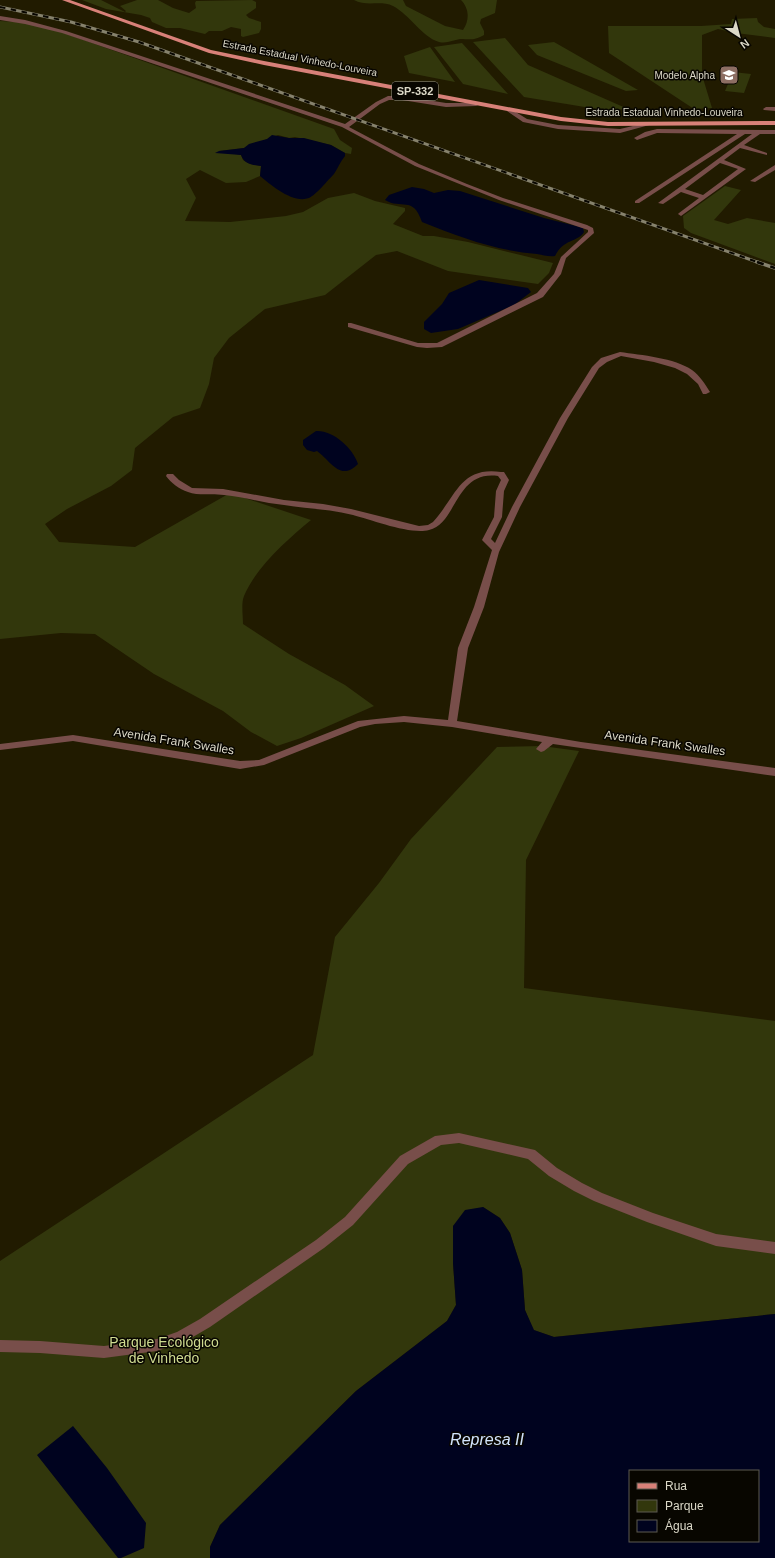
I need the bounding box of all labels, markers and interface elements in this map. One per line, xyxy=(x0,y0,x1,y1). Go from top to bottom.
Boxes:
north arrow xyxy=(719,16,759,56)
text: N xyxy=(738,37,752,51)
street label: Estrada Estadual Vinhedo-Louveira xyxy=(222,38,379,78)
school or university icon: Modelo Alpha xyxy=(718,64,740,86)
place label: Modelo Alpha xyxy=(654,70,715,81)
road number: SP-332 xyxy=(392,82,438,100)
street label: Estrada Estadual Vinhedo-Louveira xyxy=(585,107,743,118)
street label: Avenida Frank Swalles xyxy=(113,725,235,757)
street label: Avenida Frank Swalles xyxy=(604,728,726,758)
park label: Parque Ecológico de Vinhedo xyxy=(109,1334,219,1366)
water label: Represa II xyxy=(450,1431,524,1448)
legend xyxy=(629,1470,759,1542)
text: Rua xyxy=(665,1479,687,1493)
text: Parque xyxy=(665,1499,704,1513)
text: Água xyxy=(665,1518,693,1533)

